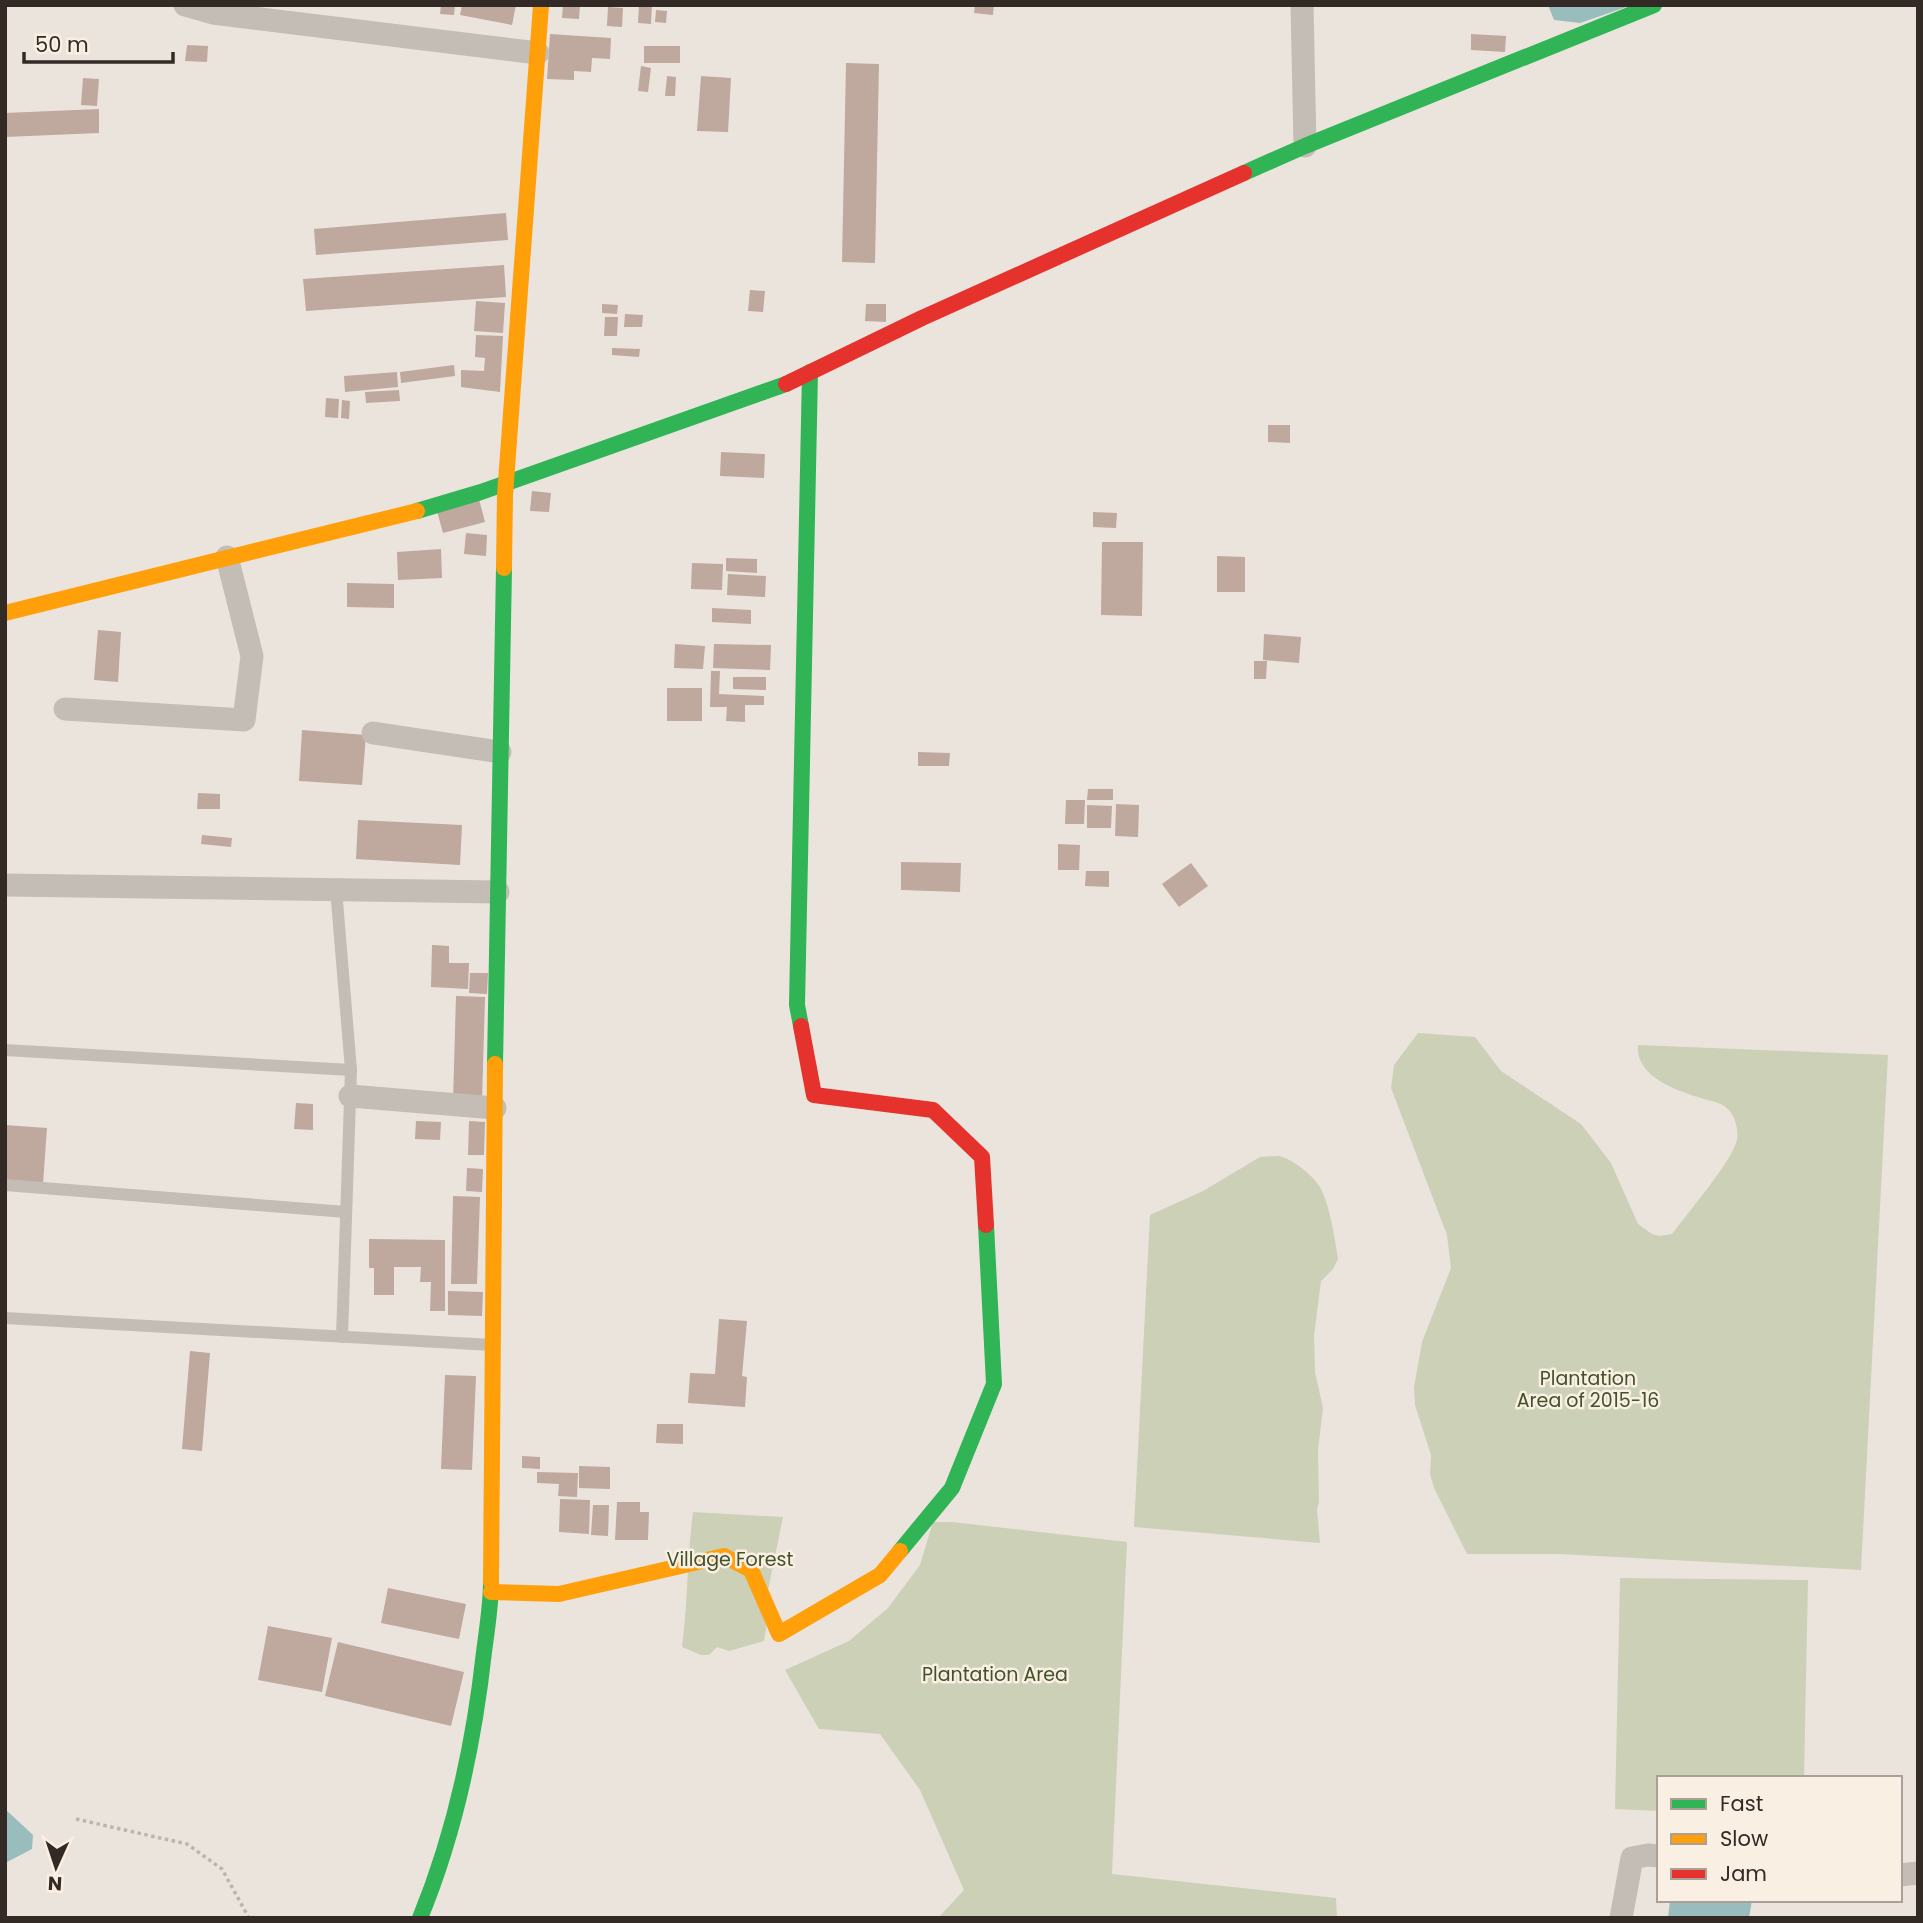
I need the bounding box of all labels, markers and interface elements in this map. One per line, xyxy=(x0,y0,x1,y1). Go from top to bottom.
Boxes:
scale bar xyxy=(24,21,173,65)
text: 50 m xyxy=(35,30,89,59)
park label: Plantation Area of 2015-16 xyxy=(1517,1365,1659,1414)
park label: Village Forest xyxy=(667,1546,793,1573)
park label: Plantation Area xyxy=(922,1661,1068,1688)
legend xyxy=(1657,1776,1902,1902)
text: Fast xyxy=(1720,1789,1763,1818)
text: Slow xyxy=(1720,1824,1768,1853)
north arrow xyxy=(21,1832,91,1902)
text: Jam xyxy=(1720,1859,1767,1888)
text: N xyxy=(47,1870,63,1897)

